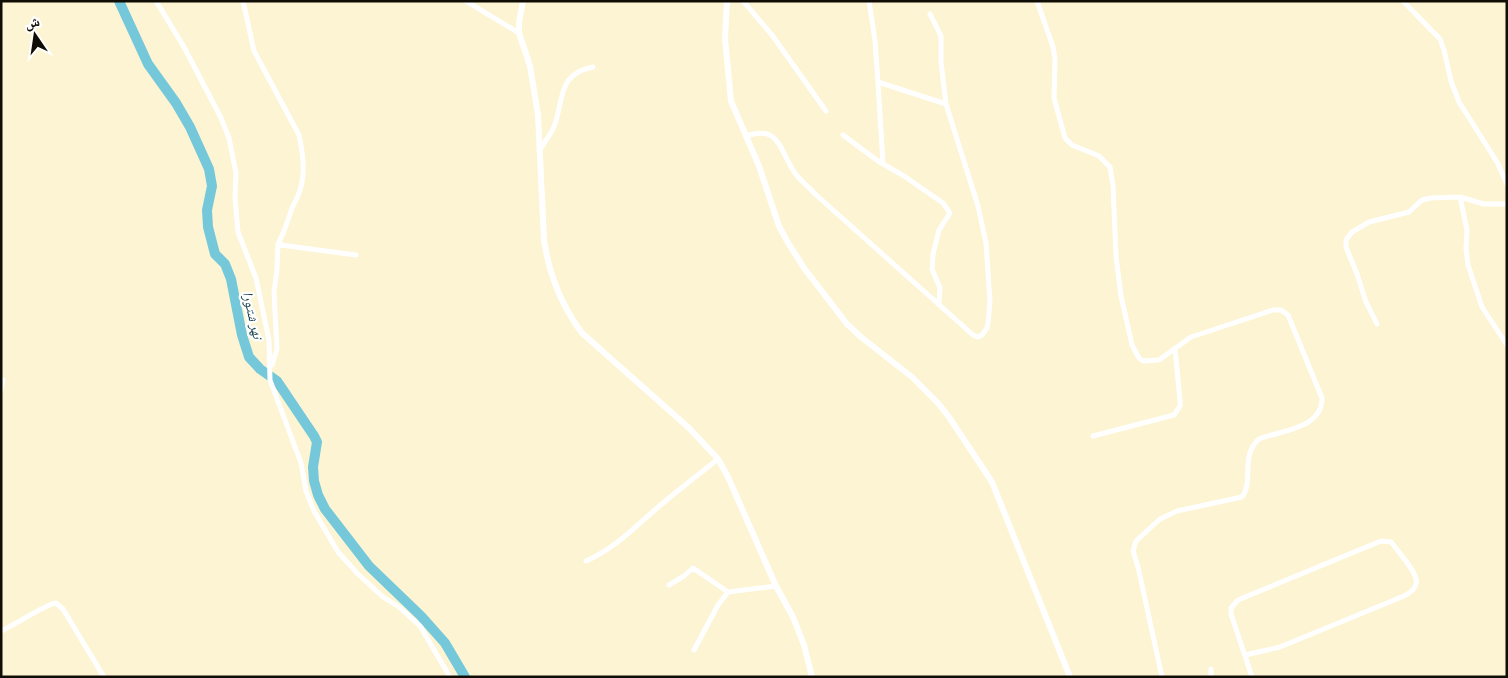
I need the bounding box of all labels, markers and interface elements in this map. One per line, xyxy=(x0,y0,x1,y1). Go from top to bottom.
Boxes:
north arrow xyxy=(10,10,60,60)
text: ش xyxy=(23,13,41,33)
water label: نهر شتورا xyxy=(240,290,267,342)

